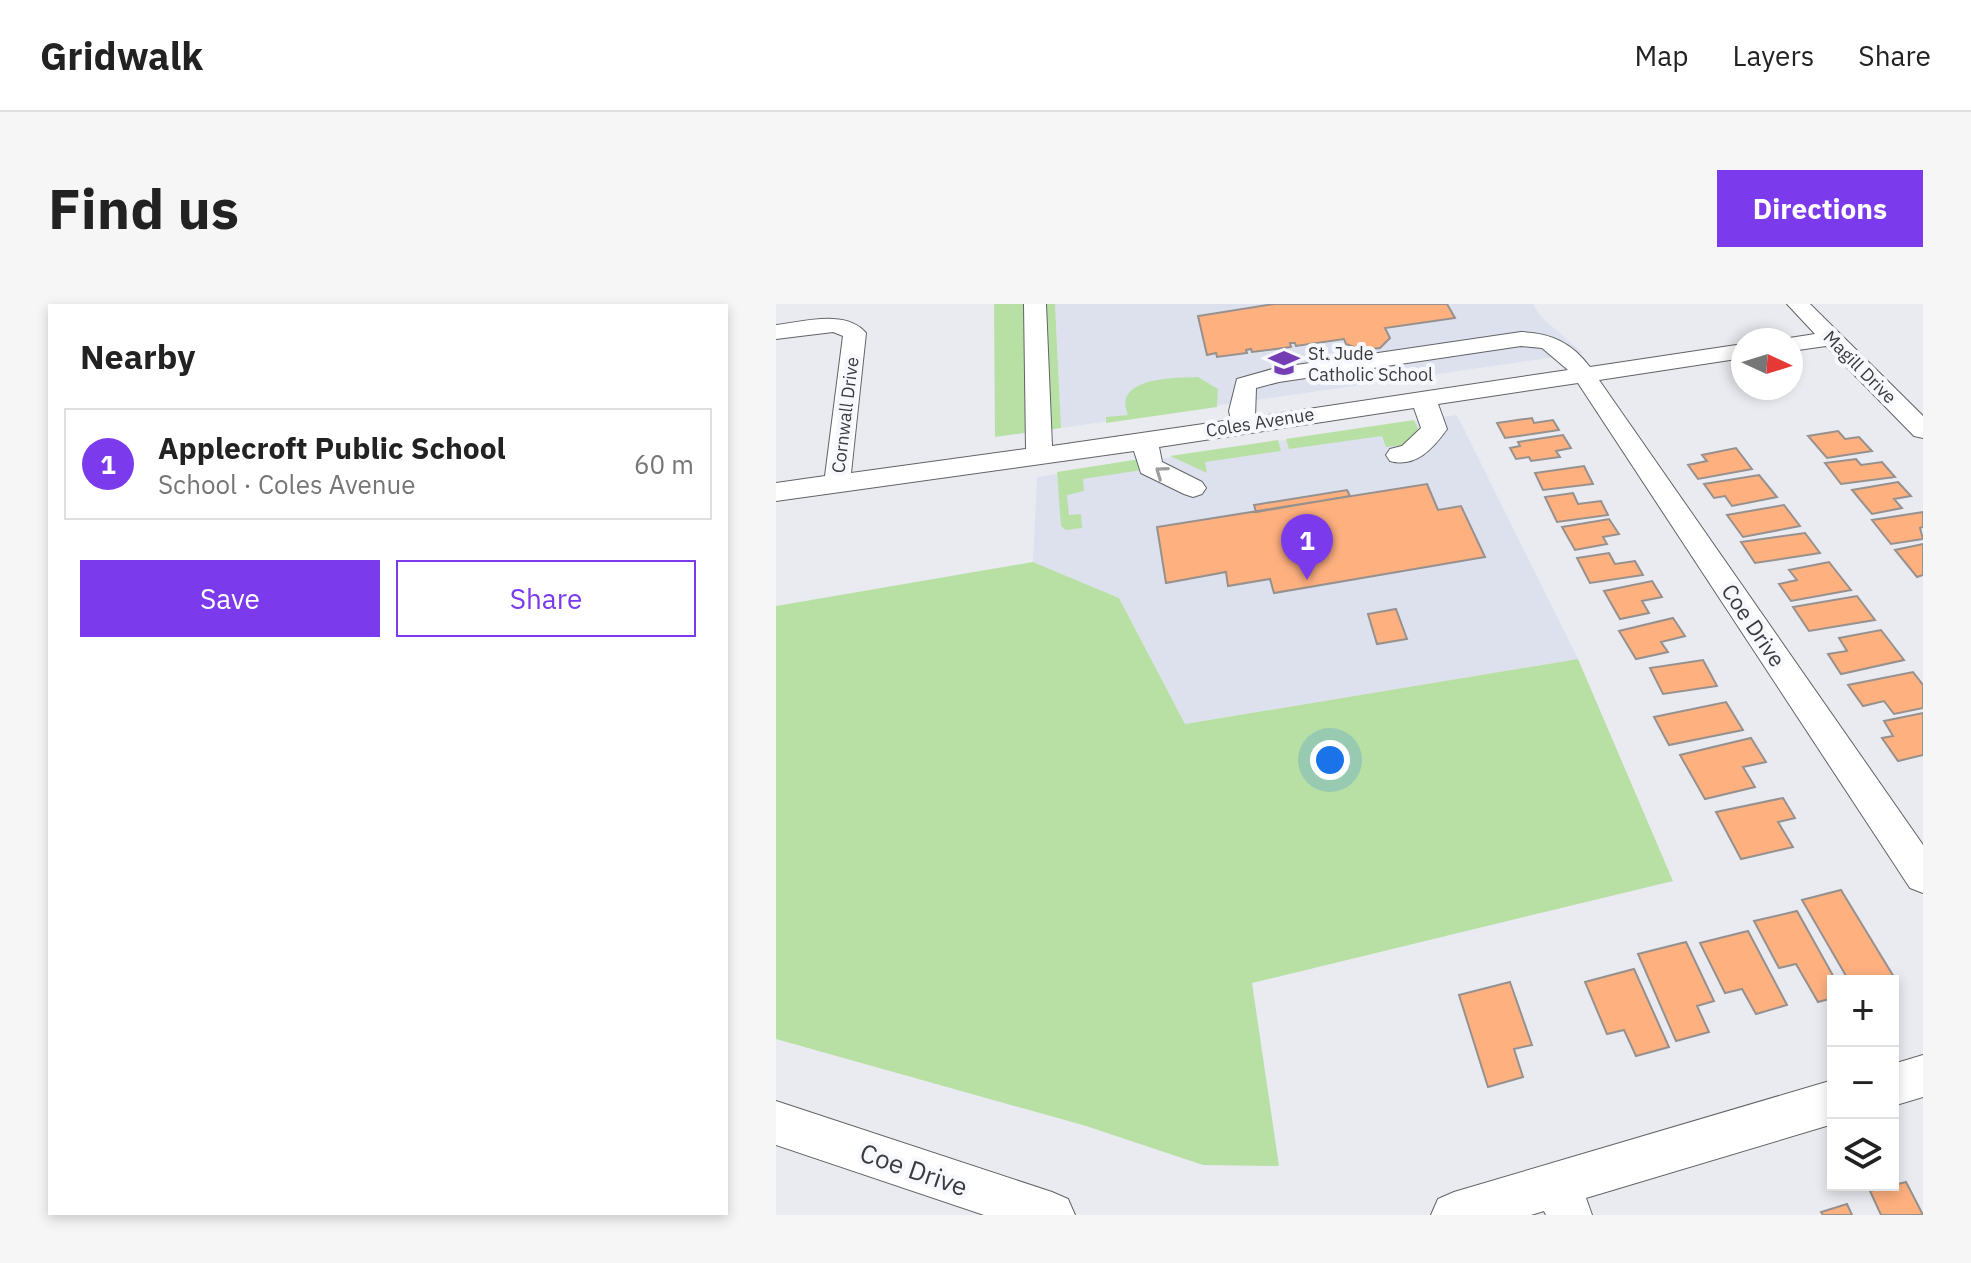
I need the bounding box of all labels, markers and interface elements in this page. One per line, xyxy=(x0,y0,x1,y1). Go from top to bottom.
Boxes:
text: Gridwalk xyxy=(40,31,203,80)
text: Map xyxy=(1634,37,1688,74)
text: Layers xyxy=(1732,37,1814,74)
text: Share xyxy=(1858,37,1931,74)
button: Directions xyxy=(1717,170,1923,247)
text: Find us xyxy=(48,172,239,244)
street label: Magill Drive xyxy=(1819,326,1901,408)
north arrow xyxy=(1731,328,1803,400)
text: Nearby xyxy=(80,334,195,378)
place label: St. Jude Catholic School xyxy=(1308,342,1433,386)
school or university icon: St. Jude Catholic School xyxy=(1267,346,1301,380)
street label: Cornwall Drive xyxy=(826,355,864,474)
street label: Coles Avenue xyxy=(1204,402,1316,442)
text: Applecroft Public School xyxy=(158,428,506,467)
text: 1 xyxy=(100,447,116,481)
text: 60 m xyxy=(634,447,694,481)
one-way arrow xyxy=(1155,466,1170,481)
text: School · Coles Avenue xyxy=(158,467,416,501)
pin: 1 xyxy=(1281,514,1333,580)
button: Save xyxy=(80,560,380,637)
button: Share xyxy=(396,560,696,637)
street label: Coe Drive xyxy=(1716,578,1792,672)
your location xyxy=(1310,740,1350,780)
map controls xyxy=(1827,975,1899,1191)
button: + xyxy=(1827,975,1899,1047)
button: − xyxy=(1827,1047,1899,1119)
button: layers xyxy=(1827,1119,1899,1191)
street label: Coe Drive xyxy=(856,1135,972,1203)

